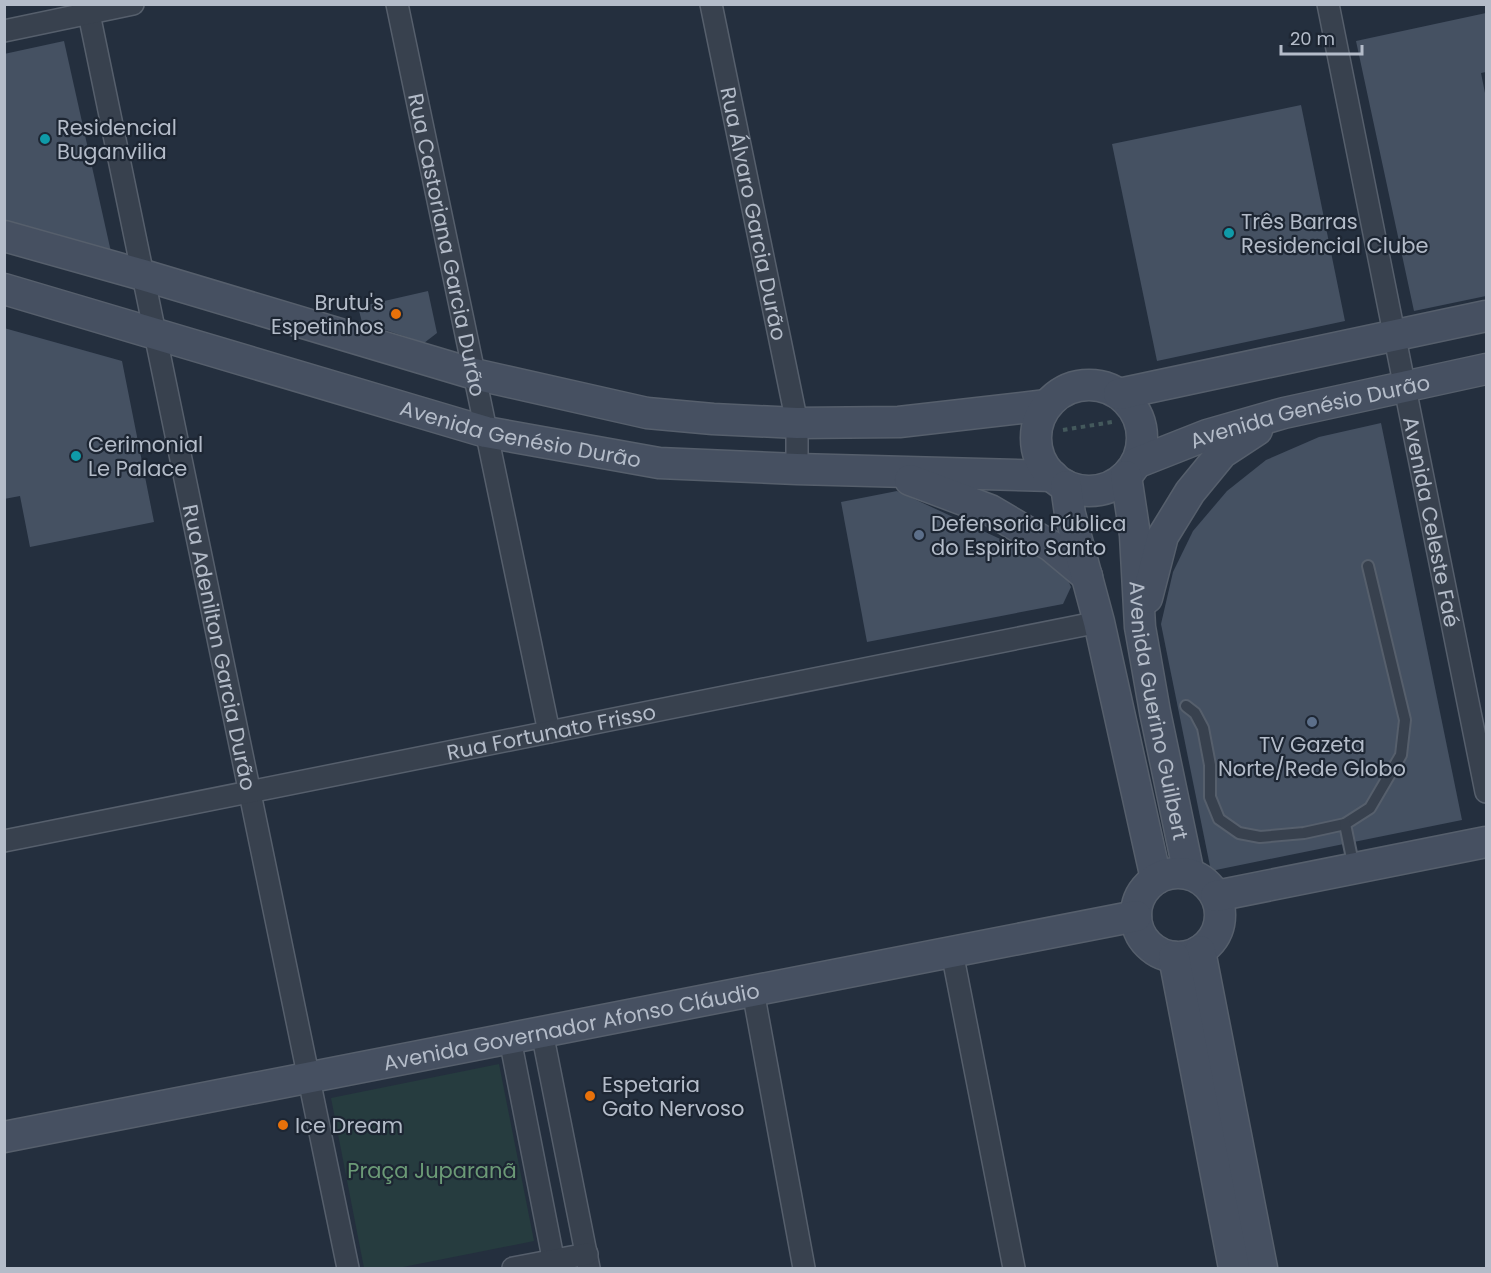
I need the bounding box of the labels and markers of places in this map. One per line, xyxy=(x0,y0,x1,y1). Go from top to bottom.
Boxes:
place label: Residencial Buganvilia xyxy=(57,113,177,166)
marker: Residencial Buganvilia xyxy=(38,132,52,146)
place label: Três Barras Residencial Clube xyxy=(1241,207,1429,260)
marker: Três Barras Residencial Clube xyxy=(1222,226,1236,240)
place label: Brutu's Espetinhos xyxy=(271,288,384,341)
marker: Brutu's Espetinhos xyxy=(389,307,403,321)
place label: Cerimonial Le Palace xyxy=(88,430,203,483)
marker: Cerimonial Le Palace xyxy=(69,449,83,463)
place label: Defensoria Pública do Espirito Santo xyxy=(931,509,1127,562)
marker: Defensoria Pública do Espirito Santo xyxy=(912,528,926,542)
marker: TV Gazeta Norte/Rede Globo xyxy=(1305,715,1319,729)
place label: TV Gazeta Norte/Rede Globo xyxy=(1218,730,1406,783)
place label: Espetaria Gato Nervoso xyxy=(602,1070,744,1123)
marker: Espetaria Gato Nervoso xyxy=(583,1089,597,1103)
place label: Ice Dream xyxy=(295,1111,403,1140)
marker: Ice Dream xyxy=(276,1118,290,1132)

